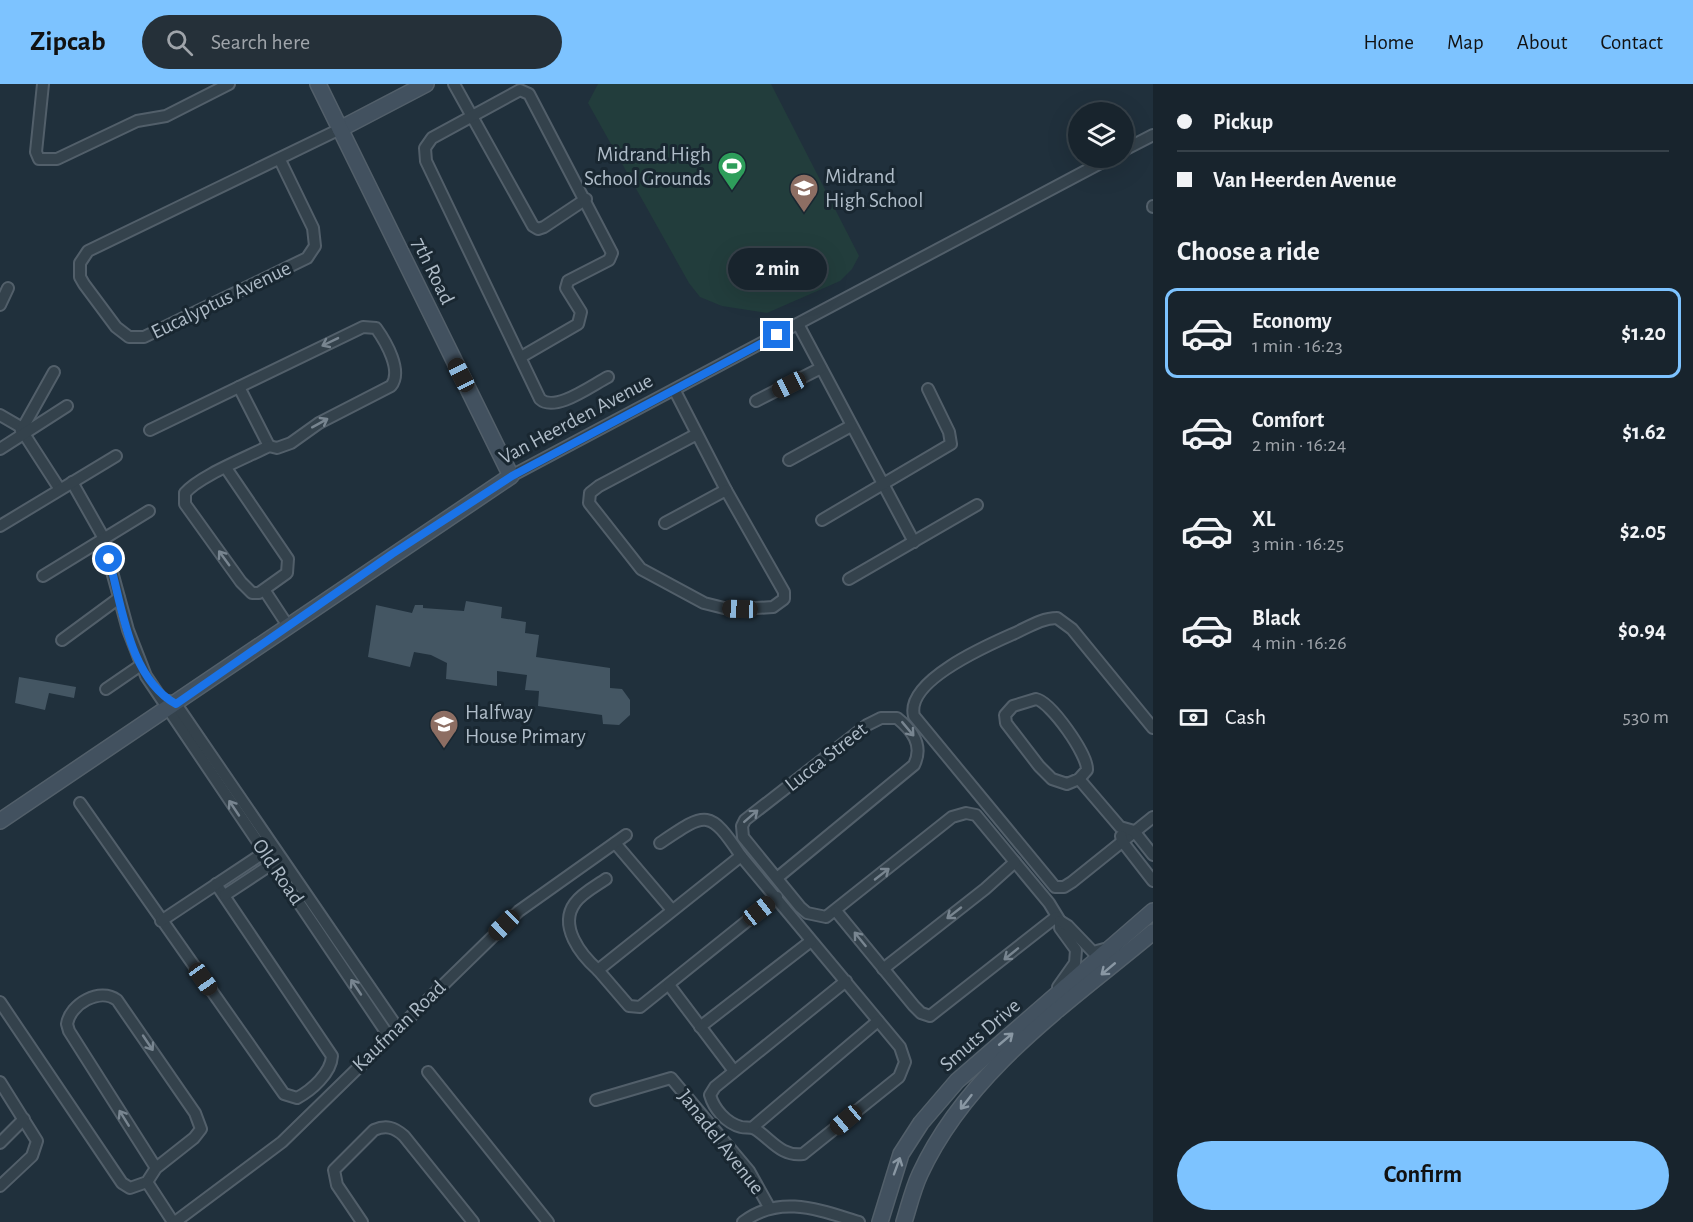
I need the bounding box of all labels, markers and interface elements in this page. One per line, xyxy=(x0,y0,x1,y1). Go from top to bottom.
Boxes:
search box xyxy=(142,15,562,69)
icon: search xyxy=(163,26,196,59)
text: Zipcab xyxy=(30,28,106,56)
text: Search here xyxy=(211,31,310,53)
text: Home xyxy=(1363,32,1414,53)
text: Map xyxy=(1447,32,1484,53)
text: About xyxy=(1517,32,1567,53)
text: Contact xyxy=(1600,32,1663,53)
map controls xyxy=(1068,102,1134,168)
button: layers xyxy=(1068,102,1134,168)
text: Pickup xyxy=(1213,111,1273,133)
place label: Midrand High School Grounds xyxy=(584,144,711,189)
sports icon: Midrand High School Grounds xyxy=(716,150,748,192)
place label: Midrand High School xyxy=(825,166,923,211)
text: Van Heerden Avenue xyxy=(1213,169,1396,191)
school or university icon: Midrand High School xyxy=(788,172,820,214)
street label: 7th Road xyxy=(408,234,458,308)
text: Choose a ride xyxy=(1177,238,1320,265)
callout: 2 min xyxy=(728,248,826,290)
street label: Eucalyptus Avenue xyxy=(148,257,294,343)
text: 2 min xyxy=(755,259,800,279)
icon: car xyxy=(1180,306,1234,360)
text: Economy xyxy=(1252,310,1332,332)
route end xyxy=(763,321,790,348)
text: $1.20 xyxy=(1621,322,1666,344)
text: 1 min · 16:23 xyxy=(1252,336,1343,356)
one-way arrow xyxy=(322,337,340,349)
car xyxy=(445,355,477,395)
car xyxy=(769,369,809,401)
street label: Van Heerden Avenue xyxy=(496,370,656,468)
icon: car xyxy=(1180,405,1234,459)
text: Comfort xyxy=(1252,409,1324,431)
one-way arrow xyxy=(311,417,328,429)
text: $1.62 xyxy=(1622,421,1666,443)
text: 2 min · 16:24 xyxy=(1252,435,1346,455)
icon: car xyxy=(1180,504,1234,558)
text: XL xyxy=(1252,508,1275,530)
text: $2.05 xyxy=(1620,520,1666,542)
text: 3 min · 16:25 xyxy=(1252,534,1344,554)
route start xyxy=(95,545,122,572)
one-way arrow xyxy=(218,551,230,567)
car xyxy=(722,599,758,619)
icon: car xyxy=(1180,603,1234,657)
text: Black xyxy=(1252,607,1300,629)
text: $0.94 xyxy=(1618,619,1666,641)
text: 4 min · 16:26 xyxy=(1252,633,1347,653)
icon: cash xyxy=(1177,701,1210,734)
place label: Halfway House Primary xyxy=(465,702,586,747)
text: Cash xyxy=(1225,706,1266,728)
text: 530 m xyxy=(1623,707,1669,727)
school or university icon: Halfway House Primary xyxy=(428,708,460,750)
street label: Lucca Street xyxy=(781,718,871,795)
one-way arrow xyxy=(901,721,914,737)
one-way arrow xyxy=(228,800,240,817)
one-way arrow xyxy=(743,809,758,823)
street label: Old Road xyxy=(248,835,308,909)
one-way arrow xyxy=(873,868,889,881)
car xyxy=(739,893,779,929)
car xyxy=(485,906,523,944)
one-way arrow xyxy=(947,907,963,919)
one-way arrow xyxy=(854,932,867,948)
one-way arrow xyxy=(1003,947,1019,960)
car xyxy=(185,959,221,999)
one-way arrow xyxy=(1101,962,1116,976)
street label: Kaufman Road xyxy=(348,977,450,1075)
one-way arrow xyxy=(349,978,362,995)
street label: Smuts Drive xyxy=(936,995,1024,1075)
one-way arrow xyxy=(998,1032,1014,1045)
one-way arrow xyxy=(142,1035,154,1051)
street label: Janadel Avenue xyxy=(674,1086,768,1198)
one-way arrow xyxy=(959,1093,972,1109)
car xyxy=(826,1102,866,1138)
one-way arrow xyxy=(118,1110,131,1127)
button: Confirm xyxy=(1177,1141,1669,1210)
one-way arrow xyxy=(892,1157,903,1176)

